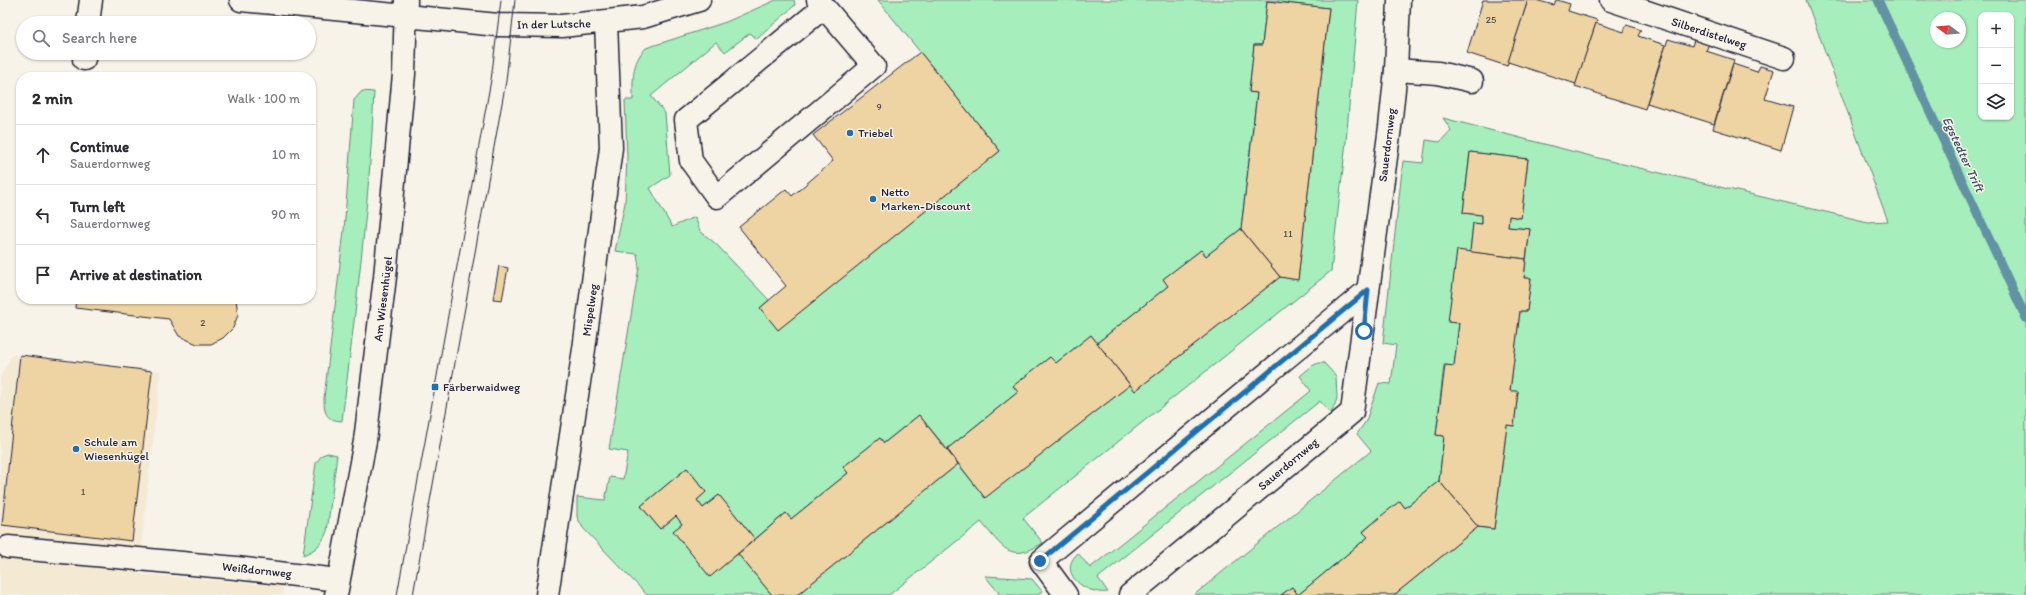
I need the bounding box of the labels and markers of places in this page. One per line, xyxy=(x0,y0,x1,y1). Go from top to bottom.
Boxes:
place label: Triebel xyxy=(858,126,893,140)
marker: Triebel xyxy=(845,128,855,138)
place label: Netto Marken-Discount xyxy=(881,185,971,213)
marker: Netto Marken-Discount xyxy=(868,194,878,204)
place label: Färberwaidweg xyxy=(443,380,521,394)
marker: Färberwaidweg xyxy=(430,382,440,392)
place label: Schule am Wiesenhügel xyxy=(84,435,149,463)
marker: Schule am Wiesenhügel xyxy=(71,444,81,454)

